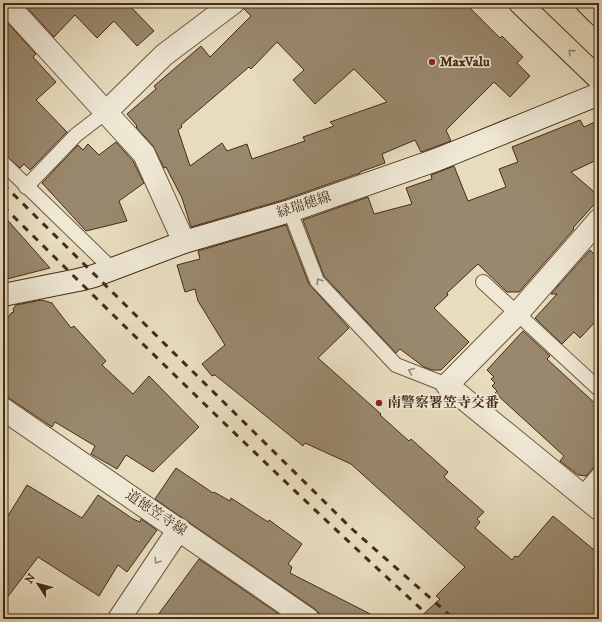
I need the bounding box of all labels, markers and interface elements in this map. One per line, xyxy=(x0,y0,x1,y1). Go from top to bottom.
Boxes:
one-way arrow xyxy=(568,49,576,57)
place label: MaxValu xyxy=(440,53,490,71)
marker: MaxValu xyxy=(427,57,437,67)
street label: 緑瑞穂線 xyxy=(275,188,333,222)
one-way arrow xyxy=(317,279,324,286)
one-way arrow xyxy=(407,367,414,376)
place label: 南警察署笠寺交番 xyxy=(387,394,499,412)
marker: 南警察署笠寺交番 xyxy=(374,398,384,408)
street label: 道徳笠寺線 xyxy=(122,486,190,540)
one-way arrow xyxy=(154,557,162,564)
north arrow xyxy=(18,564,58,604)
text: N xyxy=(22,571,39,586)

